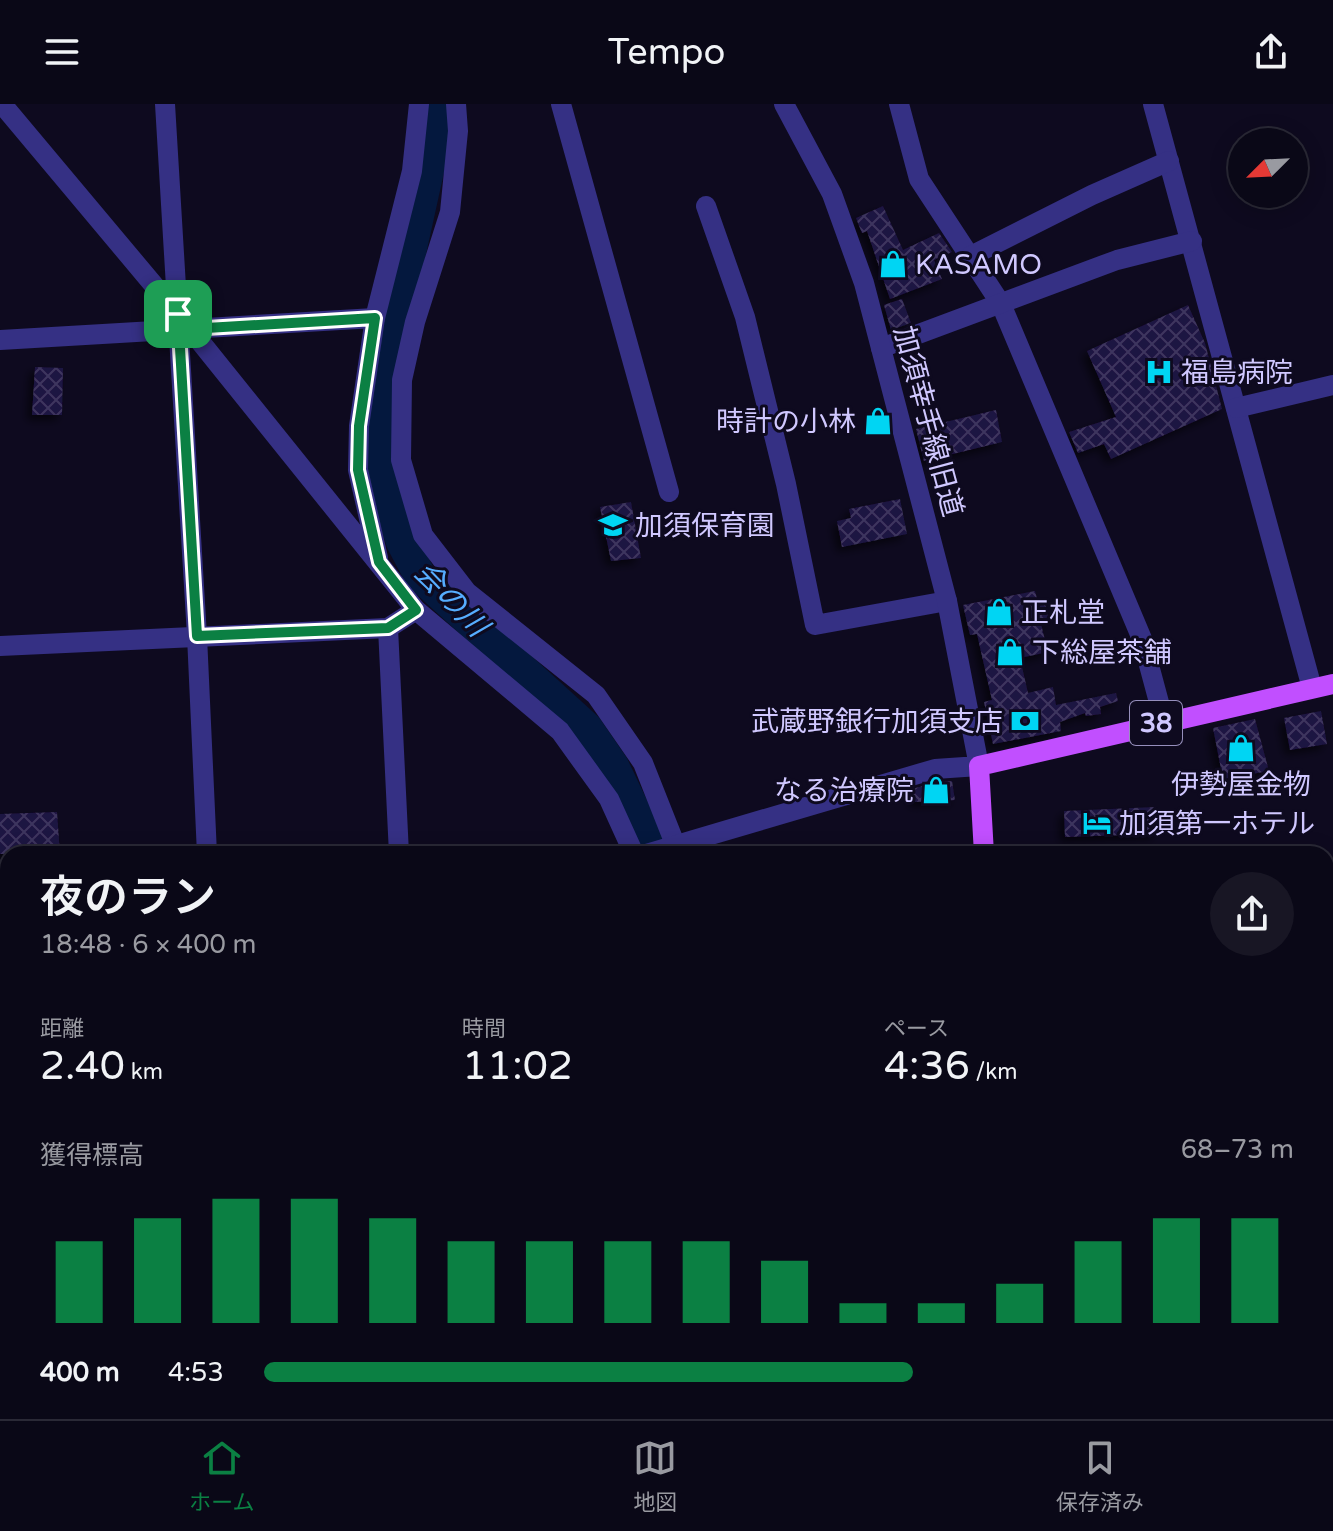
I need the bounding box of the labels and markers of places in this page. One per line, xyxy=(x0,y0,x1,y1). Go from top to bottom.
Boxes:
place label: KASAMO xyxy=(915,248,1042,282)
shop icon: KASAMO xyxy=(878,249,908,279)
pin xyxy=(144,280,212,348)
place label: 福島病院 xyxy=(1181,356,1293,390)
hospital icon: 福島病院 xyxy=(1144,357,1174,387)
place label: 時計の小林 xyxy=(716,405,856,439)
shop icon: 時計の小林 xyxy=(863,406,893,436)
place label: 加須保育園 xyxy=(635,509,775,543)
school or university icon: 加須保育園 xyxy=(598,510,628,540)
place label: 正札堂 xyxy=(1021,596,1105,630)
shop icon: 正札堂 xyxy=(984,597,1014,627)
place label: 下総屋茶舗 xyxy=(1032,636,1172,670)
shop icon: 下総屋茶舗 xyxy=(995,637,1025,667)
place label: 武蔵野銀行加須支店 xyxy=(751,705,1003,739)
bank icon: 武蔵野銀行加須支店 xyxy=(1010,706,1040,736)
shop icon: 伊勢屋金物 xyxy=(1226,733,1256,763)
place label: 伊勢屋金物 xyxy=(1171,768,1311,802)
place label: なる治療院 xyxy=(774,774,914,808)
shop icon: なる治療院 xyxy=(921,775,951,805)
place label: 加須第一ホテル xyxy=(1119,807,1315,841)
hotel icon: 加須第一ホテル xyxy=(1082,808,1112,838)

